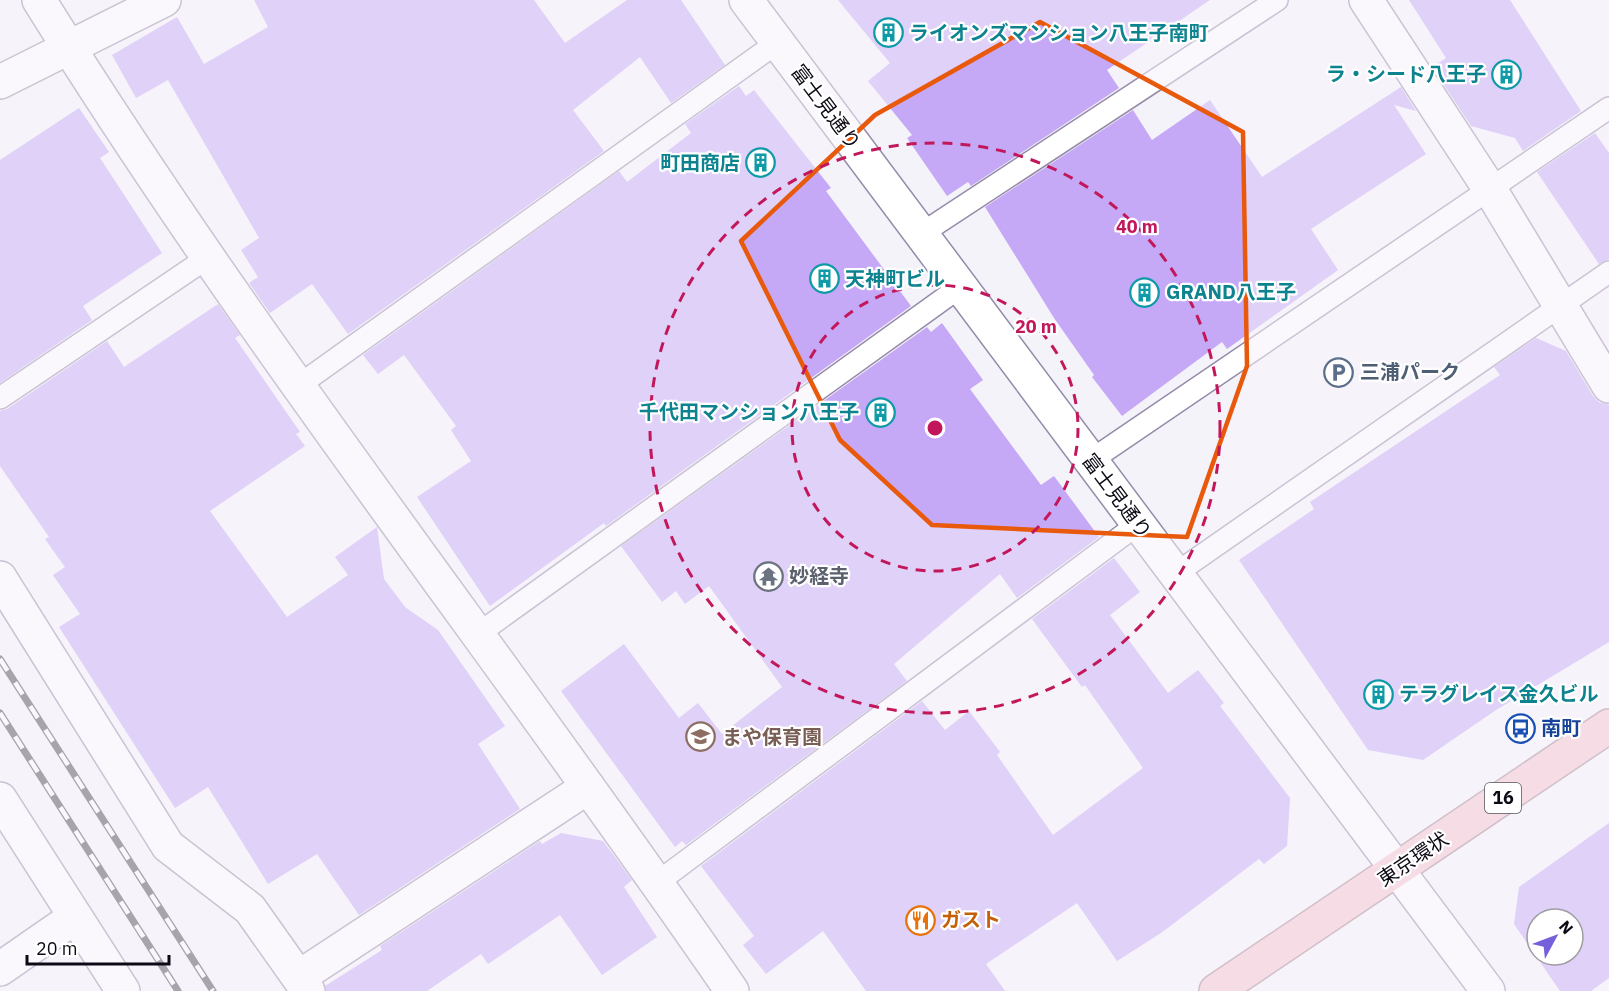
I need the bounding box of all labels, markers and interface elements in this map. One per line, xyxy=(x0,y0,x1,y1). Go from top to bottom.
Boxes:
building icon: ライオンズマンション八王子南町 xyxy=(872,17,904,49)
place label: ライオンズマンション八王子南町 xyxy=(909,19,1209,46)
building icon: ラ・シード八王子 xyxy=(1491,58,1523,90)
street label: 富士見通り xyxy=(786,59,867,155)
place label: ラ・シード八王子 xyxy=(1326,60,1486,87)
building icon: 町田商店 xyxy=(745,147,777,179)
place label: 町田商店 xyxy=(660,149,740,176)
text: 40 m xyxy=(1116,215,1158,238)
building icon: 天神町ビル xyxy=(808,263,840,295)
place label: 天神町ビル xyxy=(845,265,945,292)
building icon: GRAND八王子 xyxy=(1129,276,1161,308)
place label: GRAND八王子 xyxy=(1166,278,1296,305)
text: 20 m xyxy=(1015,315,1057,338)
parking icon: 三浦パーク xyxy=(1323,356,1355,388)
place label: 三浦パーク xyxy=(1360,358,1460,385)
building icon: 千代田マンション八王子 xyxy=(864,396,896,428)
place label: 千代田マンション八王子 xyxy=(639,398,859,425)
centre of rings xyxy=(925,418,945,438)
street label: 富士見通り xyxy=(1077,448,1158,544)
temple icon: 妙経寺 xyxy=(752,560,784,592)
place label: 妙経寺 xyxy=(789,562,849,589)
building icon: テラグレイス金久ビル xyxy=(1362,678,1394,710)
place label: テラグレイス金久ビル xyxy=(1399,680,1598,707)
bus stop icon: 南町 xyxy=(1504,712,1536,744)
place label: 南町 xyxy=(1541,714,1581,741)
school or university icon: まや保育園 xyxy=(685,721,717,753)
place label: まや保育園 xyxy=(722,723,822,750)
road number: 16 xyxy=(1485,783,1521,813)
street label: 東京環状 xyxy=(1372,825,1453,892)
restaurant icon: ガスト xyxy=(904,904,936,936)
place label: ガスト xyxy=(941,906,1001,933)
north arrow xyxy=(1525,907,1585,967)
text: N xyxy=(1555,916,1578,938)
scale bar xyxy=(27,928,170,966)
text: 20 m xyxy=(36,937,78,960)

